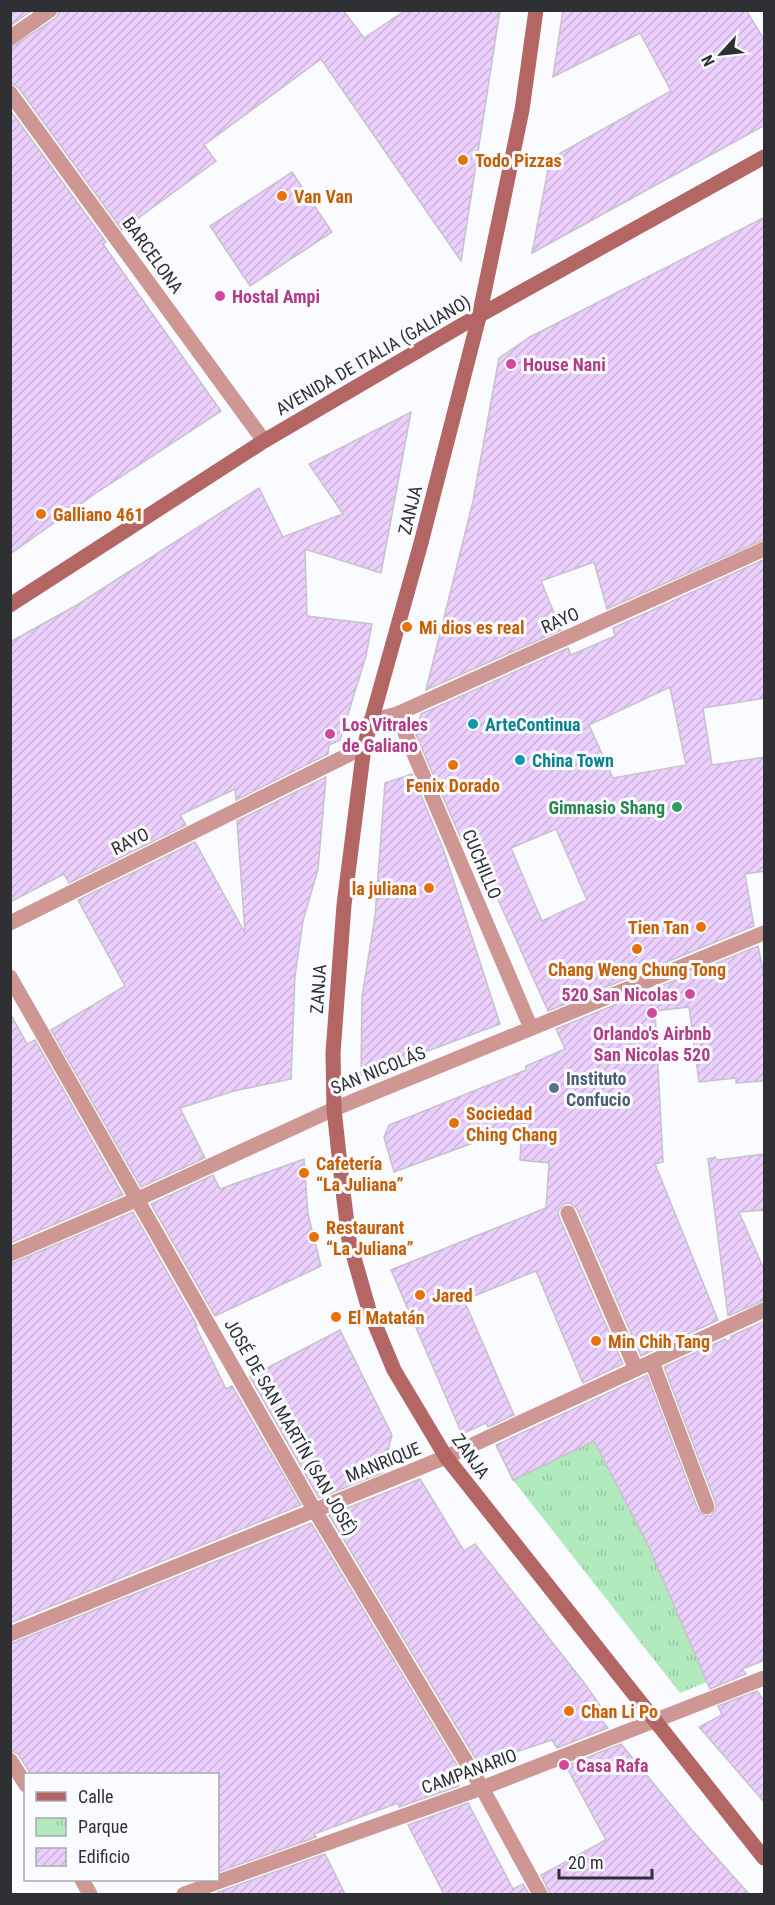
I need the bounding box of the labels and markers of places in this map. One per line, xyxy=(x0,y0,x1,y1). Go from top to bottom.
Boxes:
place label: Todo Pizzas xyxy=(475,150,562,171)
marker: Todo Pizzas xyxy=(456,153,470,167)
place label: Van Van xyxy=(294,186,353,207)
marker: Van Van xyxy=(275,189,289,203)
place label: Hostal Ampi xyxy=(232,286,320,307)
marker: Hostal Ampi xyxy=(213,289,227,303)
place label: House Nani xyxy=(523,354,606,375)
marker: House Nani xyxy=(504,357,518,371)
place label: Galliano 461 xyxy=(53,504,143,525)
marker: Galliano 461 xyxy=(34,507,48,521)
place label: Mi dios es real xyxy=(419,617,524,638)
marker: Mi dios es real xyxy=(400,620,414,634)
place label: Los Vitrales de Galiano xyxy=(342,714,428,756)
place label: ArteContinua xyxy=(485,714,581,735)
marker: ArteContinua xyxy=(466,717,480,731)
marker: Los Vitrales de Galiano xyxy=(323,727,337,741)
place label: China Town xyxy=(532,750,614,771)
marker: China Town xyxy=(513,753,527,767)
marker: Fenix Dorado xyxy=(446,758,460,772)
place label: Fenix Dorado xyxy=(406,775,500,796)
place label: Gimnasio Shang xyxy=(548,797,665,818)
marker: Gimnasio Shang xyxy=(670,800,684,814)
place label: la juliana xyxy=(352,878,417,899)
marker: la juliana xyxy=(422,881,436,895)
place label: Tien Tan xyxy=(628,917,689,938)
marker: Tien Tan xyxy=(694,920,708,934)
marker: Chang Weng Chung Tong xyxy=(630,942,644,956)
place label: Chang Weng Chung Tong xyxy=(548,959,726,980)
place label: 520 San Nicolas xyxy=(561,984,678,1005)
marker: 520 San Nicolas xyxy=(683,987,697,1001)
marker: Orlando's Airbnb San Nicolas 520 xyxy=(645,1006,659,1020)
place label: Orlando's Airbnb San Nicolas 520 xyxy=(593,1023,711,1065)
place label: Instituto Confucio xyxy=(566,1068,631,1110)
marker: Instituto Confucio xyxy=(547,1081,561,1095)
place label: Sociedad Ching Chang xyxy=(466,1103,557,1145)
marker: Sociedad Ching Chang xyxy=(447,1116,461,1130)
place label: Cafetería “La Juliana” xyxy=(316,1153,404,1195)
marker: Cafetería “La Juliana” xyxy=(297,1166,311,1180)
place label: Restaurant “La Juliana” xyxy=(326,1217,414,1259)
marker: Restaurant “La Juliana” xyxy=(307,1230,321,1244)
place label: Jared xyxy=(432,1285,473,1306)
marker: Jared xyxy=(413,1288,427,1302)
place label: El Matatán xyxy=(348,1307,425,1328)
marker: El Matatán xyxy=(329,1310,343,1324)
place label: Min Chih Tang xyxy=(608,1331,710,1352)
marker: Min Chih Tang xyxy=(589,1334,603,1348)
place label: Chan Li Po xyxy=(581,1701,658,1722)
marker: Chan Li Po xyxy=(562,1704,576,1718)
place label: Casa Rafa xyxy=(576,1755,648,1776)
marker: Casa Rafa xyxy=(557,1758,571,1772)

